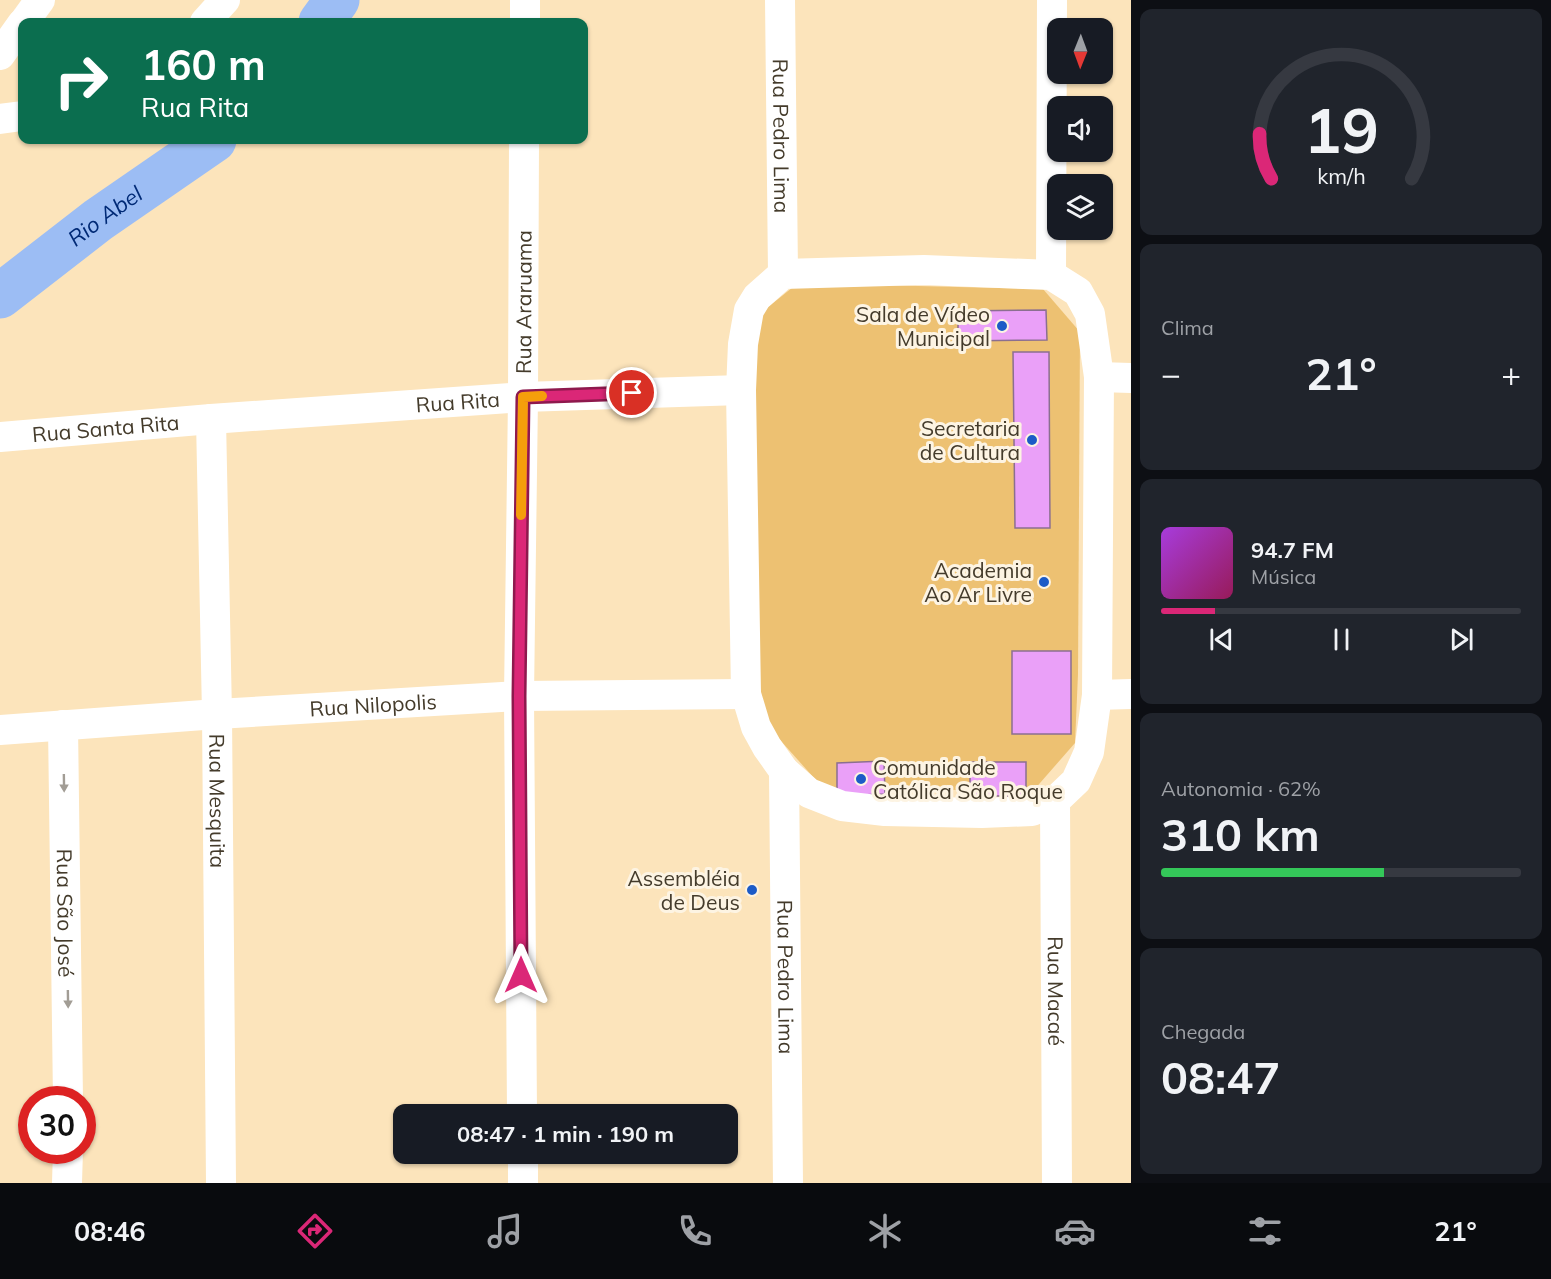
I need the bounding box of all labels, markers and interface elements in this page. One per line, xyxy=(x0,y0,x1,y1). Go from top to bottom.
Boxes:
north arrow xyxy=(1047,18,1113,84)
map controls xyxy=(1047,18,1113,240)
text: 160 m xyxy=(141,38,266,91)
icon: right xyxy=(42,42,120,120)
street label: Rua Pedro Lima xyxy=(768,59,795,213)
text: Rua Rita xyxy=(141,90,249,124)
text: 19 xyxy=(1304,90,1378,169)
button: sound xyxy=(1047,96,1113,162)
text: km/h xyxy=(1317,162,1365,189)
button: layers xyxy=(1047,174,1113,240)
water label: Rio Abel xyxy=(62,179,148,252)
street label: Rua Araruama xyxy=(510,230,537,374)
place label: Sala de Vídeo Municipal xyxy=(856,301,990,351)
text: Clima xyxy=(1161,315,1214,340)
marker: Sala de Vídeo Municipal xyxy=(995,319,1009,333)
text: 21° xyxy=(1305,345,1377,401)
text: − xyxy=(1161,353,1181,394)
text: + xyxy=(1501,353,1521,394)
pin xyxy=(606,367,657,418)
icon: arrive xyxy=(615,376,648,409)
street label: Rua Rita xyxy=(415,386,501,418)
street label: Rua Santa Rita xyxy=(31,409,180,447)
place label: Secretaria de Cultura xyxy=(920,415,1020,465)
marker: Secretaria de Cultura xyxy=(1025,433,1039,447)
text: 94.7 FM xyxy=(1251,536,1334,564)
place label: Academia Ao Ar Livre xyxy=(924,557,1032,607)
text: Música xyxy=(1251,564,1316,589)
marker: Academia Ao Ar Livre xyxy=(1037,575,1051,589)
icon: previous xyxy=(1205,623,1238,656)
icon: pause xyxy=(1325,623,1358,656)
icon: next xyxy=(1445,623,1478,656)
street label: Rua Nilopolis xyxy=(309,688,438,721)
street label: Rua Mesquita xyxy=(204,734,231,868)
place label: Comunidade Católica São Roque xyxy=(873,754,1063,804)
marker: Comunidade Católica São Roque xyxy=(854,772,868,786)
one-way arrow xyxy=(59,774,69,793)
text: Autonomia · 62% xyxy=(1161,776,1321,801)
text: 310 km xyxy=(1161,806,1320,862)
street label: Rua São José xyxy=(52,848,79,978)
place label: Assembléia de Deus xyxy=(627,865,740,915)
marker: Assembléia de Deus xyxy=(745,883,759,897)
street label: Rua Pedro Lima xyxy=(772,900,800,1054)
street label: Rua Macaé xyxy=(1043,936,1069,1046)
position arrow xyxy=(489,943,553,1007)
one-way arrow xyxy=(63,990,72,1009)
text: Chegada xyxy=(1161,1019,1245,1044)
text: 08:47 xyxy=(1161,1049,1280,1105)
speed limit sign: 30 xyxy=(18,1086,96,1164)
text: 08:47 · 1 min · 190 m xyxy=(457,1120,674,1148)
icon: directions xyxy=(294,1210,336,1252)
icon: music xyxy=(484,1210,526,1252)
icon: phone xyxy=(674,1210,716,1252)
icon: climate xyxy=(864,1210,906,1252)
icon: car xyxy=(1054,1210,1096,1252)
icon: filters xyxy=(1244,1210,1286,1252)
text: 08:46 xyxy=(74,1214,146,1248)
text: 21° xyxy=(1434,1214,1477,1248)

